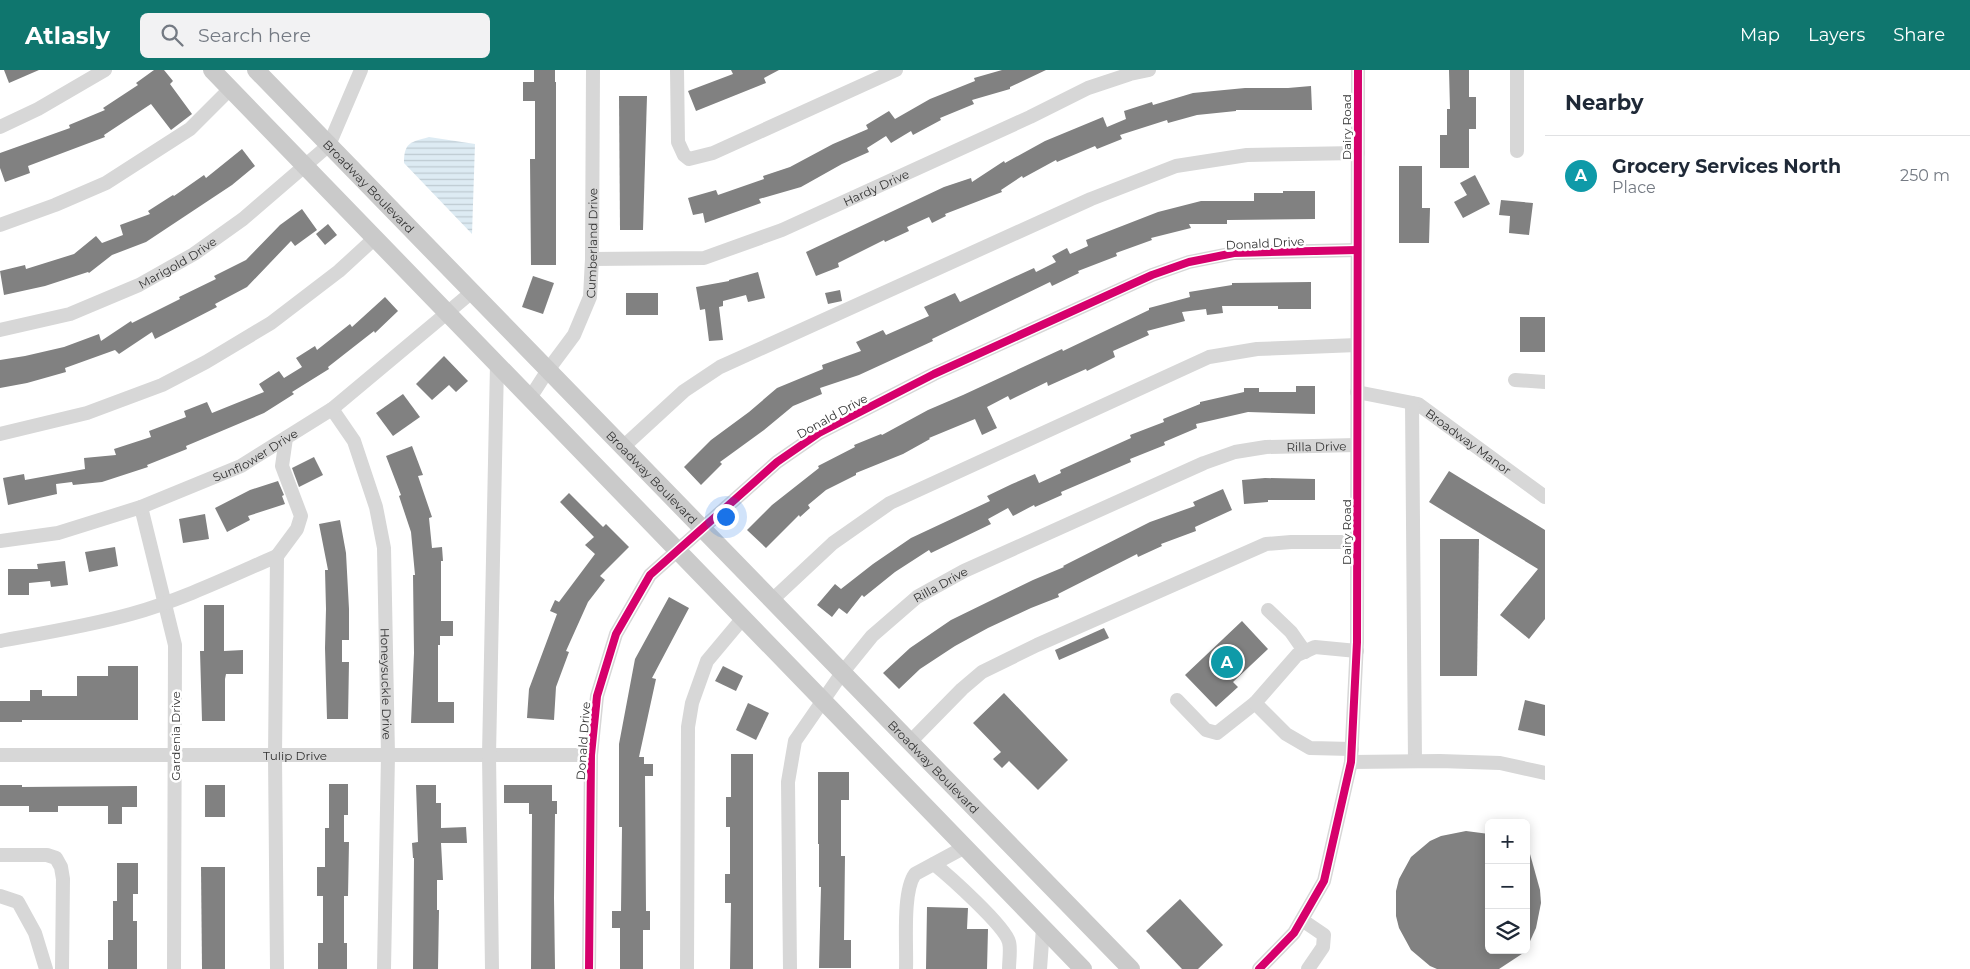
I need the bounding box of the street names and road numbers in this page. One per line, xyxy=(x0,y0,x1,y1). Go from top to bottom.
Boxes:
street label: Dairy Road xyxy=(1339,94,1354,160)
street label: Broadway Boulevard xyxy=(320,136,418,236)
street label: Hardy Drive xyxy=(841,166,911,209)
street label: Cumberland Drive xyxy=(582,188,600,299)
street label: Marigold Drive xyxy=(135,233,219,291)
street label: Donald Drive xyxy=(1225,233,1305,253)
street label: Donald Drive xyxy=(794,390,870,442)
street label: Broadway Manor xyxy=(1423,405,1515,478)
street label: Sunflower Drive xyxy=(210,425,300,484)
street label: Broadway Boulevard xyxy=(603,427,701,527)
street label: Rilla Drive xyxy=(1286,438,1347,454)
street label: Dairy Road xyxy=(1339,499,1354,565)
street label: Rilla Drive xyxy=(910,563,970,605)
street label: Honeysuckle Drive xyxy=(378,628,395,740)
street label: Gardenia Drive xyxy=(168,691,183,781)
street label: Donald Drive xyxy=(573,701,593,781)
street label: Broadway Boulevard xyxy=(885,717,983,816)
street label: Tulip Drive xyxy=(263,748,327,763)

